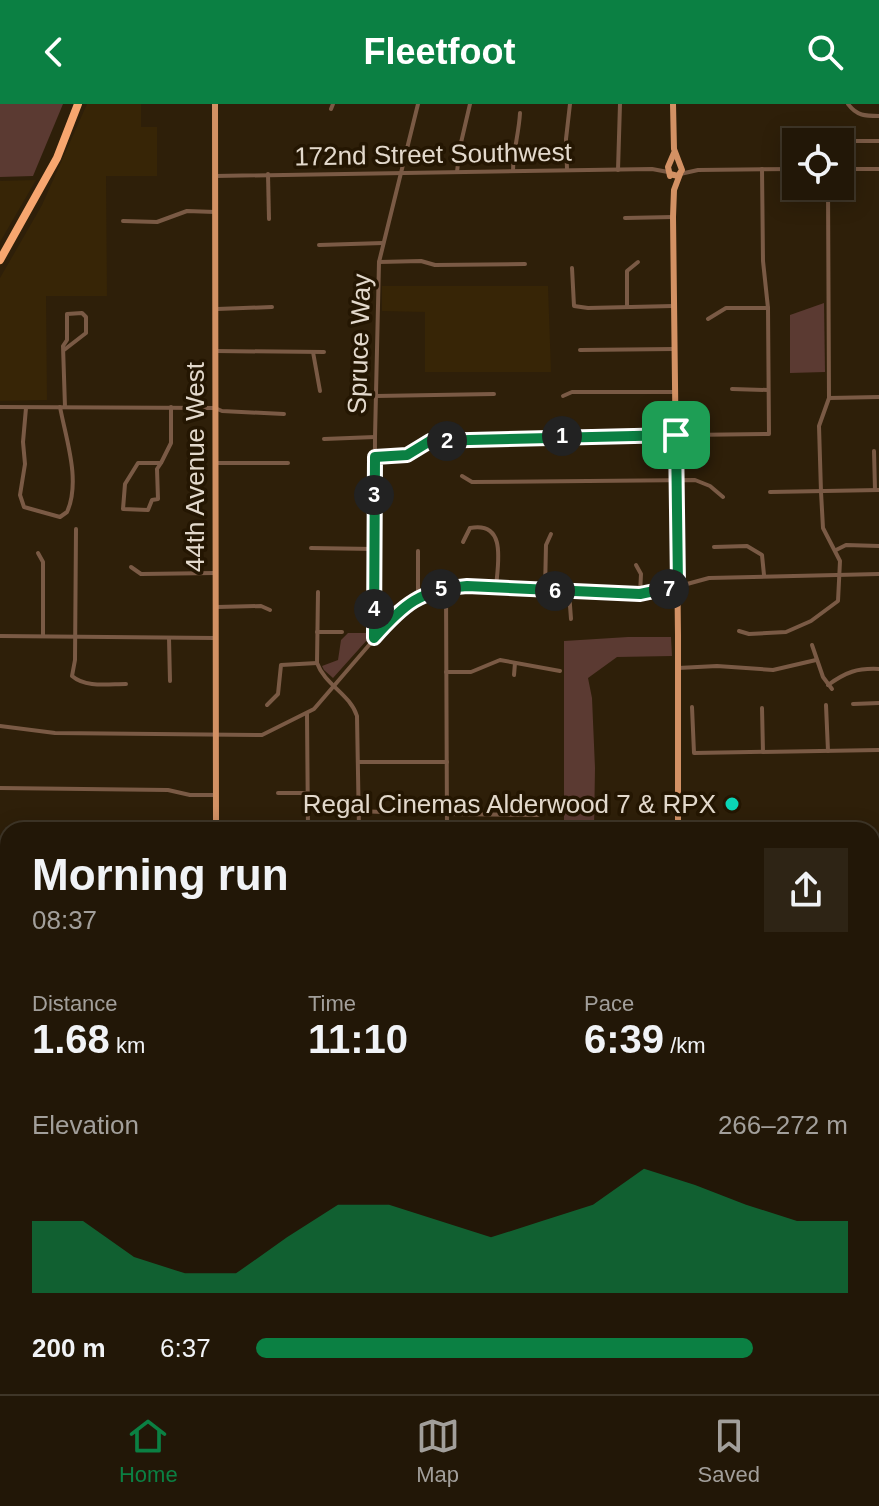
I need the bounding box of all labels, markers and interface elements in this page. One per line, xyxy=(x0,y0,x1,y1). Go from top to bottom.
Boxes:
icon: back xyxy=(32,30,76,74)
icon: search xyxy=(803,30,847,74)
text: Fleetfoot xyxy=(364,31,515,72)
map controls xyxy=(782,128,854,200)
button: locate xyxy=(782,128,854,200)
street label: 172nd Street Southwest xyxy=(294,137,573,171)
street label: Spruce Way xyxy=(342,273,376,415)
street label: 44th Avenue West xyxy=(180,361,210,572)
pin xyxy=(642,401,710,469)
icon: arrive xyxy=(654,413,698,457)
pin: 1 xyxy=(542,416,582,456)
pin: 2 xyxy=(427,421,467,461)
text: 1 xyxy=(556,423,568,448)
text: 2 xyxy=(441,428,453,453)
pin: 3 xyxy=(354,475,394,515)
text: 3 xyxy=(368,482,380,507)
pin: 5 xyxy=(421,569,461,609)
pin: 7 xyxy=(649,569,689,609)
pin: 6 xyxy=(535,571,575,611)
text: 5 xyxy=(435,576,447,601)
text: 7 xyxy=(663,576,675,601)
text: 6 xyxy=(549,578,561,603)
pin: 4 xyxy=(354,589,394,629)
text: 4 xyxy=(368,596,380,621)
place label: Regal Cinemas Alderwood 7 & RPX xyxy=(303,789,716,819)
marker: Regal Cinemas Alderwood 7 & RPX xyxy=(723,795,741,813)
button: share xyxy=(764,848,848,932)
text: Morning run xyxy=(32,850,289,899)
text: 08:37 xyxy=(32,905,97,935)
text: Distance xyxy=(32,991,118,1016)
text: Time xyxy=(308,991,356,1016)
text: Pace xyxy=(584,991,634,1016)
text: 1.68 xyxy=(32,1017,110,1061)
text: 11:10 xyxy=(308,1017,408,1061)
text: 6:39 xyxy=(584,1017,664,1061)
text: km xyxy=(110,1033,145,1058)
text: /km xyxy=(664,1033,706,1058)
text: Elevation xyxy=(32,1110,139,1140)
text: 266–272 m xyxy=(718,1110,848,1140)
text: 200 m xyxy=(32,1333,106,1363)
text: 6:37 xyxy=(160,1333,211,1363)
tab: Home xyxy=(119,1414,178,1488)
tab: Map xyxy=(416,1414,460,1488)
tab: Saved xyxy=(698,1414,760,1488)

